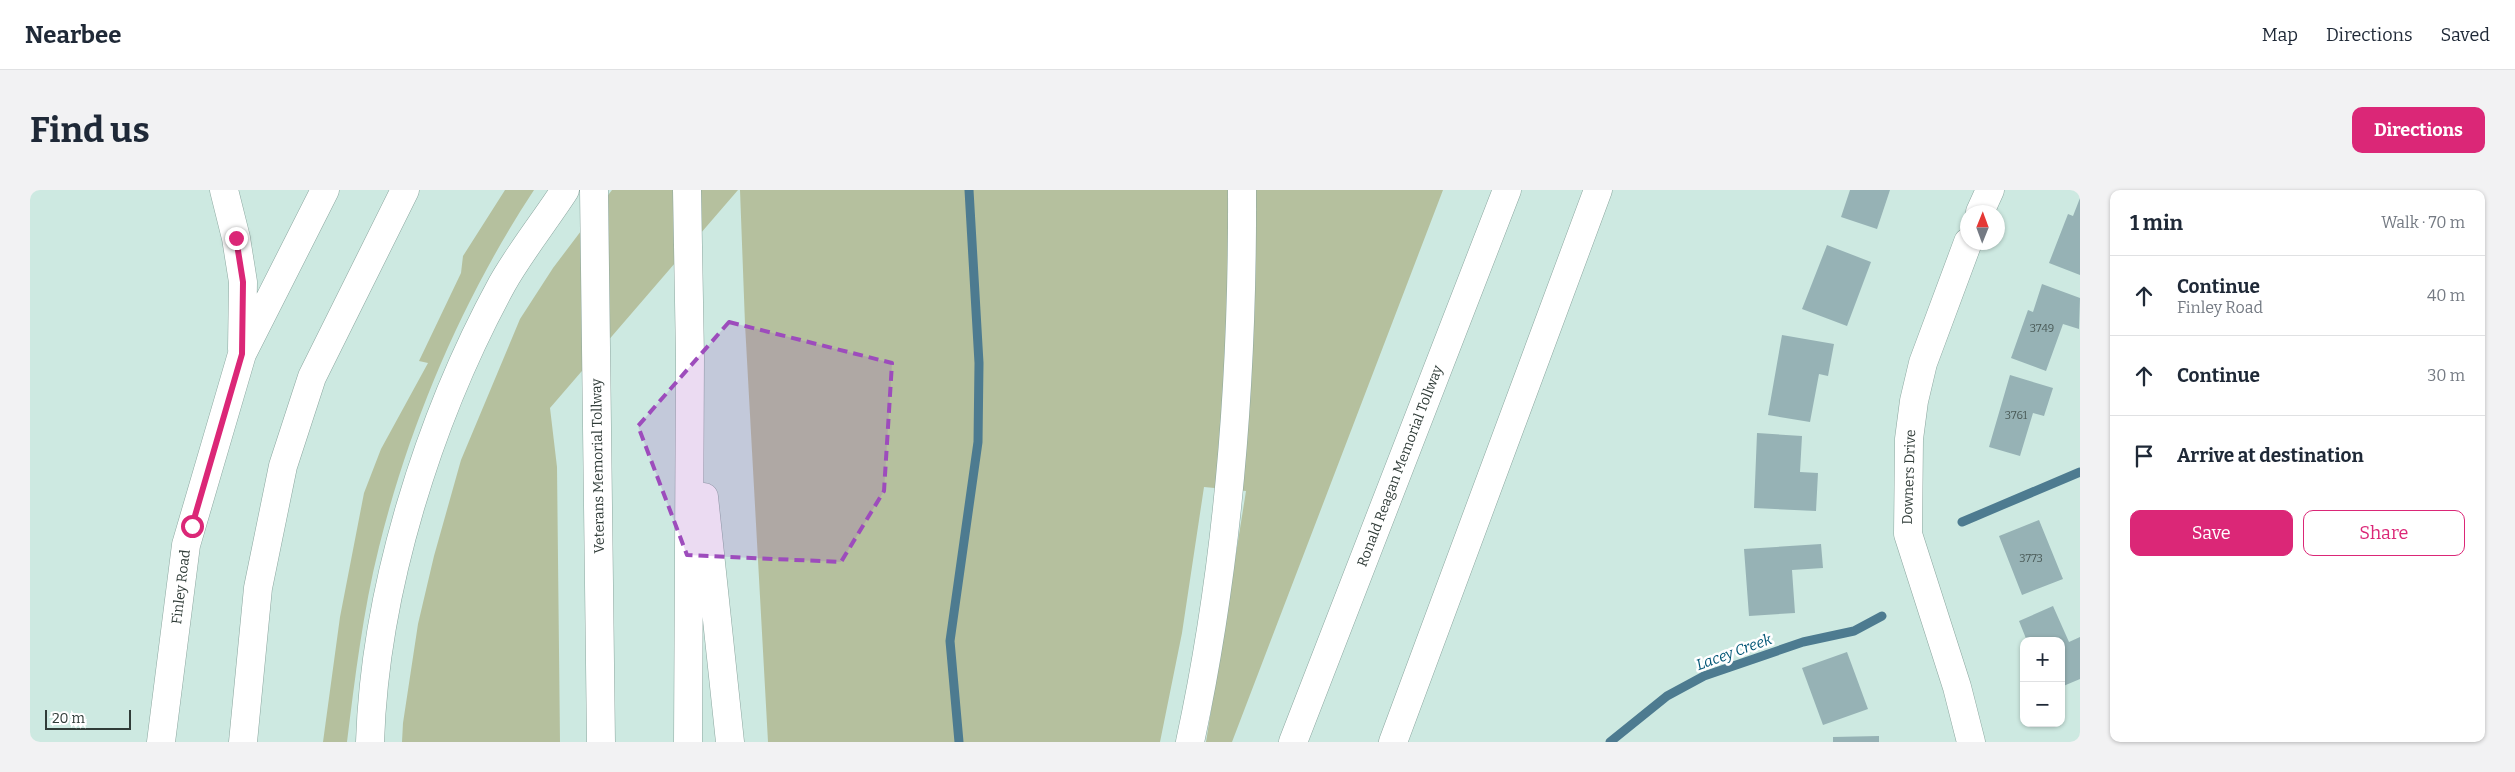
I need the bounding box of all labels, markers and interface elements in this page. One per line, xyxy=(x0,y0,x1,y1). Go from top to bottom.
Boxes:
text: Nearbee xyxy=(25,21,121,49)
text: Map xyxy=(2262,24,2298,46)
text: Directions xyxy=(2326,24,2413,46)
text: Saved xyxy=(2441,24,2490,46)
button: Directions xyxy=(2352,107,2485,153)
text: Find us xyxy=(30,109,150,151)
north arrow xyxy=(1960,205,2005,250)
text: 1 min xyxy=(2130,210,2183,236)
text: Walk · 70 m xyxy=(2381,213,2465,232)
route end xyxy=(225,227,248,250)
text: Continue xyxy=(2177,275,2260,298)
icon: ahead xyxy=(2130,282,2158,310)
text: 40 m xyxy=(2427,286,2465,305)
text: Finley Road xyxy=(2177,298,2263,317)
house number: 3749 xyxy=(2030,322,2054,335)
street label: Ronald Reagan Memorial Tollway xyxy=(1354,362,1447,569)
icon: ahead xyxy=(2130,362,2158,390)
text: Continue xyxy=(2177,364,2260,387)
text: 30 m xyxy=(2427,366,2465,385)
street label: Veterans Memorial Tollway xyxy=(588,378,608,554)
house number: 3761 xyxy=(2005,409,2028,422)
street label: Downers Drive xyxy=(1899,429,1919,525)
icon: arrive xyxy=(2130,442,2158,470)
text: Arrive at destination xyxy=(2177,444,2364,467)
button: Save xyxy=(2130,510,2293,556)
button: Share xyxy=(2303,510,2465,556)
route start xyxy=(181,515,204,538)
street label: Finley Road xyxy=(168,549,194,625)
house number: 3773 xyxy=(2019,552,2043,565)
water label: Lacey Creek xyxy=(1694,630,1775,674)
map controls xyxy=(2020,637,2065,727)
button: + xyxy=(2020,637,2065,682)
button: − xyxy=(2020,682,2065,727)
scale bar xyxy=(45,707,131,730)
text: 20 m xyxy=(52,710,85,727)

